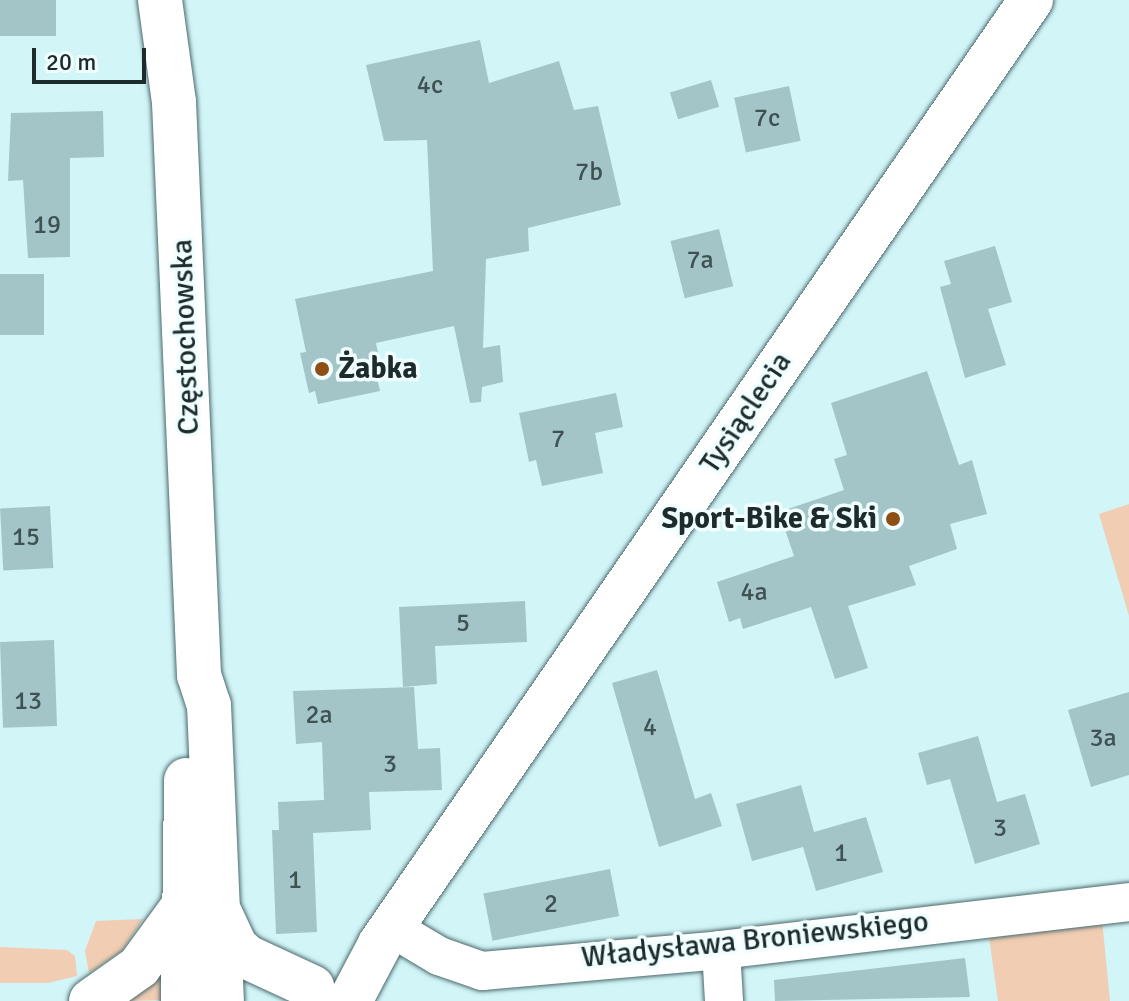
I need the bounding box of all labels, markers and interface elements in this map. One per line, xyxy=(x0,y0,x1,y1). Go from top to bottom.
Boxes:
scale bar xyxy=(36,32,150,82)
text: 20 m xyxy=(46,47,96,77)
house number: 4c xyxy=(417,70,443,102)
house number: 7c xyxy=(754,103,780,135)
house number: 7b xyxy=(575,157,603,189)
house number: 19 xyxy=(33,210,61,242)
street label: Częstochowska xyxy=(165,238,207,436)
house number: 7a xyxy=(686,245,714,277)
street label: Tysiąclecia xyxy=(692,345,800,481)
place label: Żabka xyxy=(338,351,418,387)
marker: Żabka xyxy=(313,360,331,378)
house number: 7 xyxy=(551,424,565,456)
place label: Sport-Bike & Ski xyxy=(661,501,877,537)
marker: Sport-Bike & Ski xyxy=(884,510,902,528)
house number: 15 xyxy=(12,522,40,554)
house number: 4a xyxy=(740,577,768,609)
house number: 5 xyxy=(456,608,470,640)
house number: 13 xyxy=(14,686,42,718)
house number: 2a xyxy=(305,700,333,732)
house number: 4 xyxy=(643,712,657,744)
house number: 3a xyxy=(1089,723,1117,755)
house number: 3 xyxy=(383,749,397,781)
house number: 3 xyxy=(993,813,1007,845)
house number: 1 xyxy=(834,838,848,870)
house number: 1 xyxy=(288,865,302,897)
house number: 2 xyxy=(544,889,558,921)
street label: Władysława Broniewskiego xyxy=(580,904,930,976)

